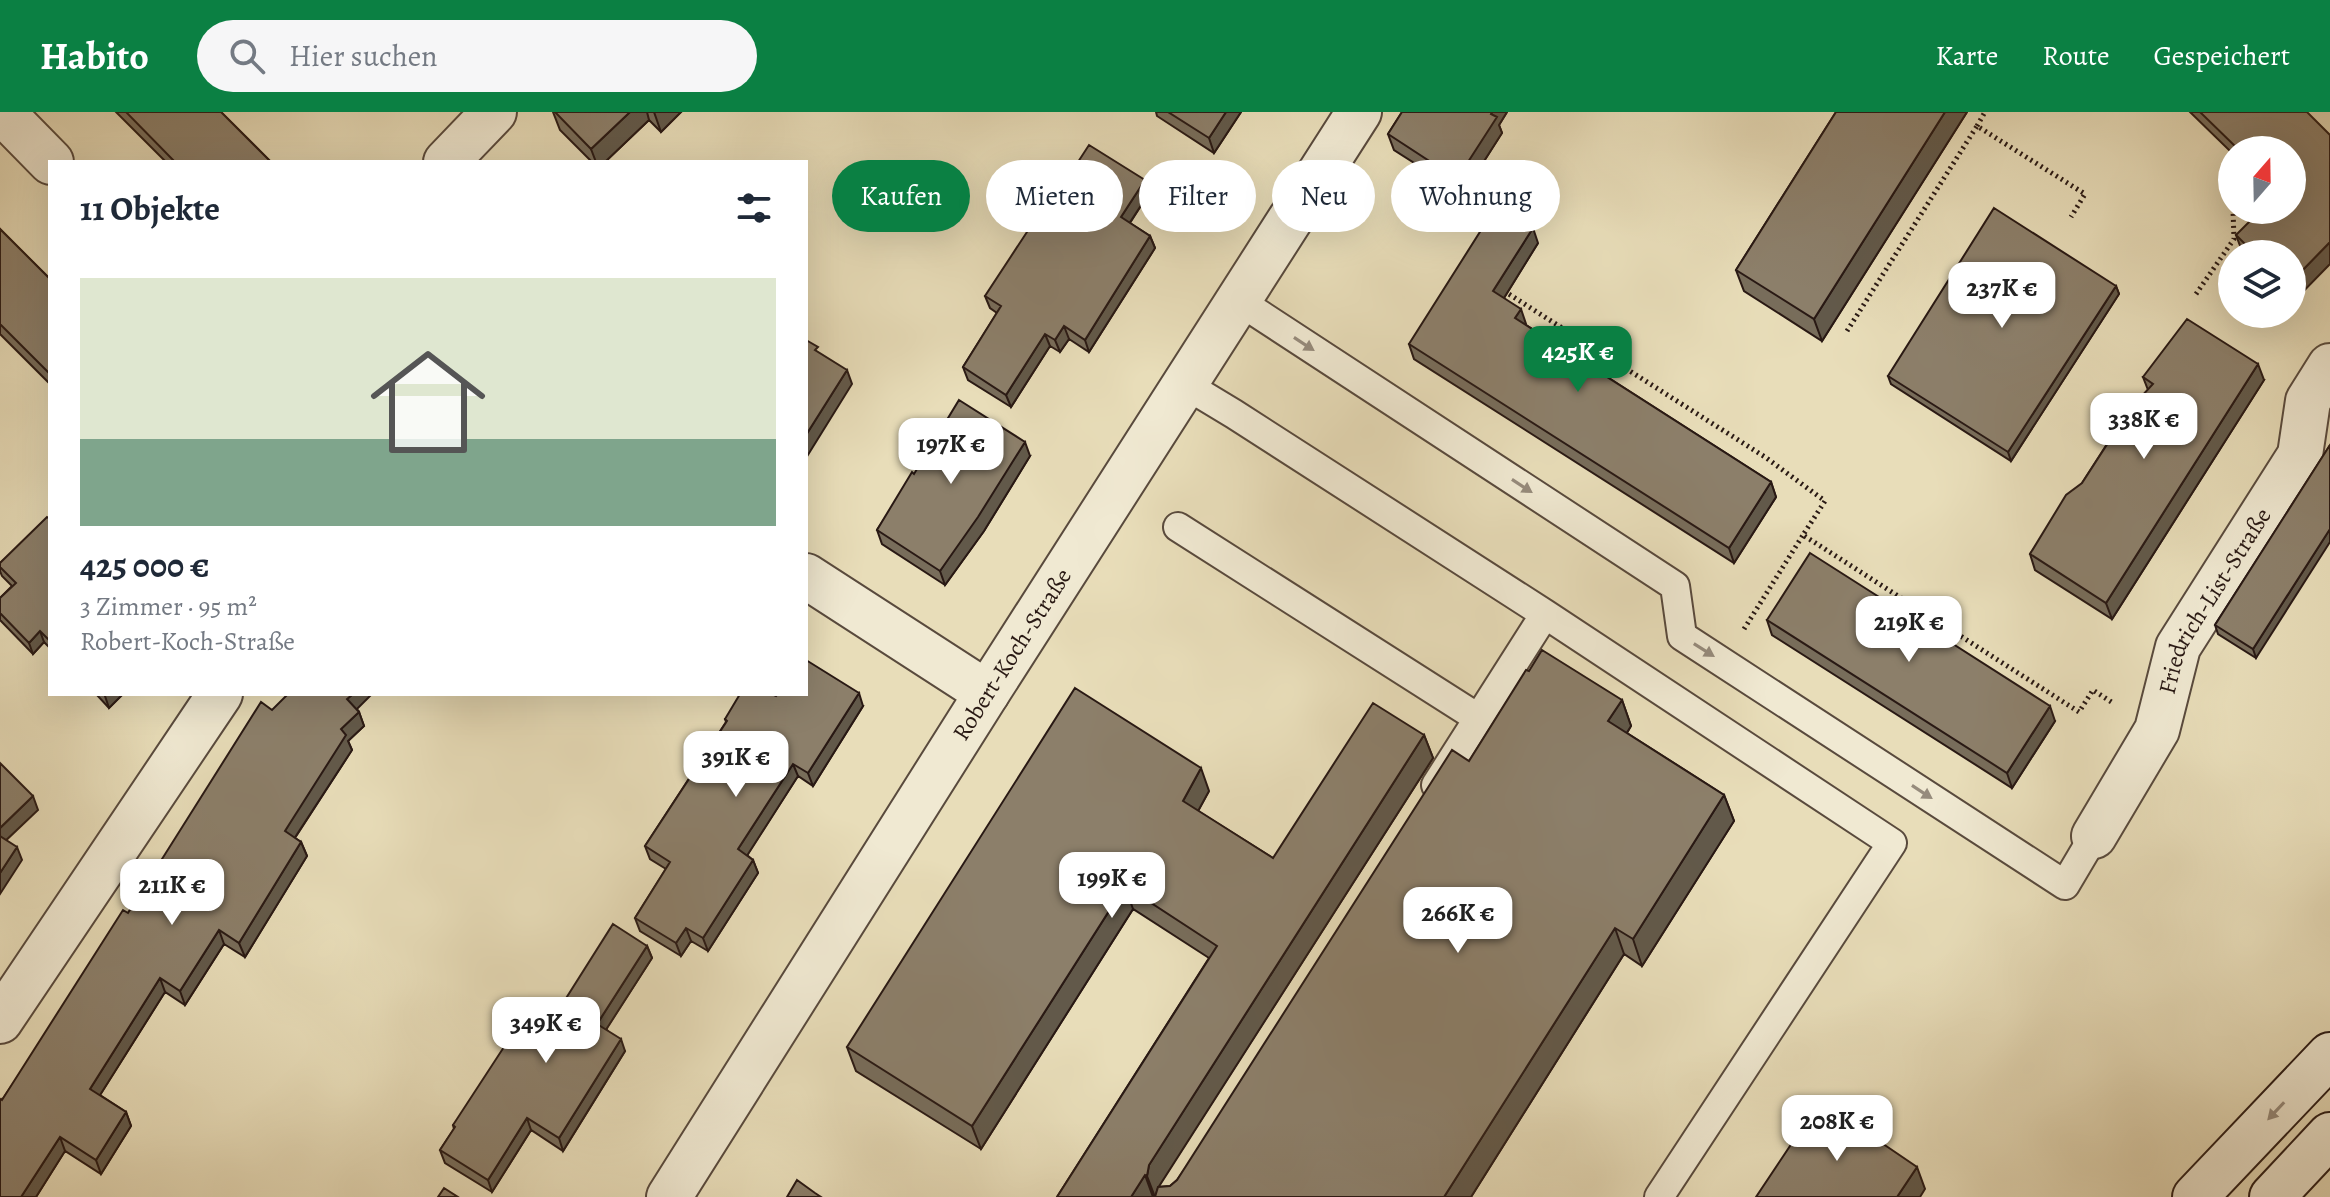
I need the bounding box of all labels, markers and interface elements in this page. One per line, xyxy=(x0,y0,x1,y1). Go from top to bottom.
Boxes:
search box xyxy=(197,20,757,92)
text: Habito xyxy=(40,30,149,82)
icon: search xyxy=(225,34,269,78)
text: Hier suchen xyxy=(289,36,438,76)
text: Karte xyxy=(1935,37,1998,75)
text: Route xyxy=(2042,37,2110,75)
text: Gespeichert xyxy=(2154,37,2290,75)
north arrow xyxy=(2218,136,2306,224)
map controls xyxy=(2218,136,2306,328)
chip: Kaufen xyxy=(832,160,970,232)
chip: Mieten xyxy=(986,160,1123,232)
chip: Filter xyxy=(1139,160,1256,232)
chip: Neu xyxy=(1272,160,1375,232)
chip: Wohnung xyxy=(1391,160,1560,232)
text: 11 Objekte xyxy=(80,185,220,232)
icon: filters xyxy=(732,186,776,230)
button: layers xyxy=(2218,240,2306,328)
pin: 237K € xyxy=(1937,262,2067,330)
text: 237K € xyxy=(1966,270,2038,305)
pin: 425K € xyxy=(1513,326,1643,394)
icon: home xyxy=(356,330,500,474)
text: 425K € xyxy=(1542,334,1614,369)
one-way arrow xyxy=(1293,336,1315,350)
pin: 338K € xyxy=(2079,393,2209,461)
text: 338K € xyxy=(2108,401,2180,436)
pin: 197K € xyxy=(886,418,1016,486)
text: 197K € xyxy=(917,426,985,461)
one-way arrow xyxy=(1511,478,1532,493)
street label: Friedrich-List-Straße xyxy=(2151,502,2278,698)
text: 425 000 € xyxy=(80,542,210,589)
street label: Robert-Koch-Straße xyxy=(945,562,1079,747)
text: 3 Zimmer · 95 m² xyxy=(80,589,257,624)
pin: 219K € xyxy=(1844,596,1974,664)
text: 219K € xyxy=(1874,604,1944,639)
text: Robert-Koch-Straße xyxy=(80,624,295,659)
one-way arrow xyxy=(1693,643,1715,657)
pin: 391K € xyxy=(671,731,801,799)
text: 391K € xyxy=(701,739,771,774)
one-way arrow xyxy=(1911,784,1933,799)
pin: 199K € xyxy=(1047,852,1177,920)
pin: 211K € xyxy=(107,859,237,927)
text: 199K € xyxy=(1077,860,1147,895)
text: 211K € xyxy=(138,867,206,902)
pin: 266K € xyxy=(1393,887,1523,955)
text: 266K € xyxy=(1421,895,1495,930)
pin: 349K € xyxy=(481,997,611,1065)
text: 349K € xyxy=(510,1005,582,1040)
pin: 208K € xyxy=(1772,1095,1902,1163)
one-way arrow xyxy=(2268,1101,2286,1120)
text: 208K € xyxy=(1800,1103,1874,1138)

